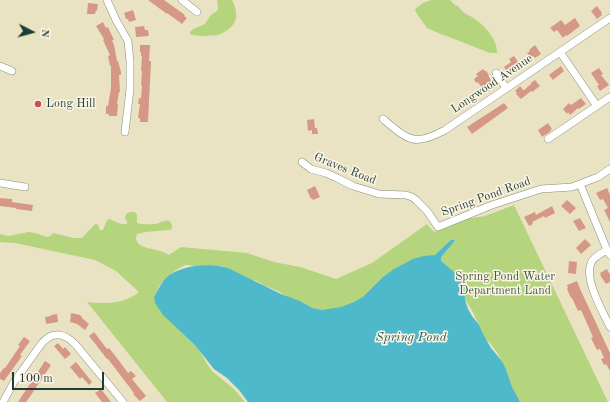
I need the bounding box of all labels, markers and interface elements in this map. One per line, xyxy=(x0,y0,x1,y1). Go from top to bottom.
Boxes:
north arrow xyxy=(12,12,52,52)
text: N xyxy=(39,29,50,38)
street label: Longwood Avenue xyxy=(448,51,536,117)
place label: Long Hill xyxy=(46,97,95,111)
marker: Long Hill xyxy=(33,99,43,109)
street label: Graves Road xyxy=(312,150,378,188)
street label: Spring Pond Road xyxy=(439,174,533,220)
park label: Spring Pond Water Department Land xyxy=(455,270,555,298)
water label: Spring Pond xyxy=(375,330,447,346)
scale bar xyxy=(14,364,106,390)
text: 100 m xyxy=(19,373,53,385)

